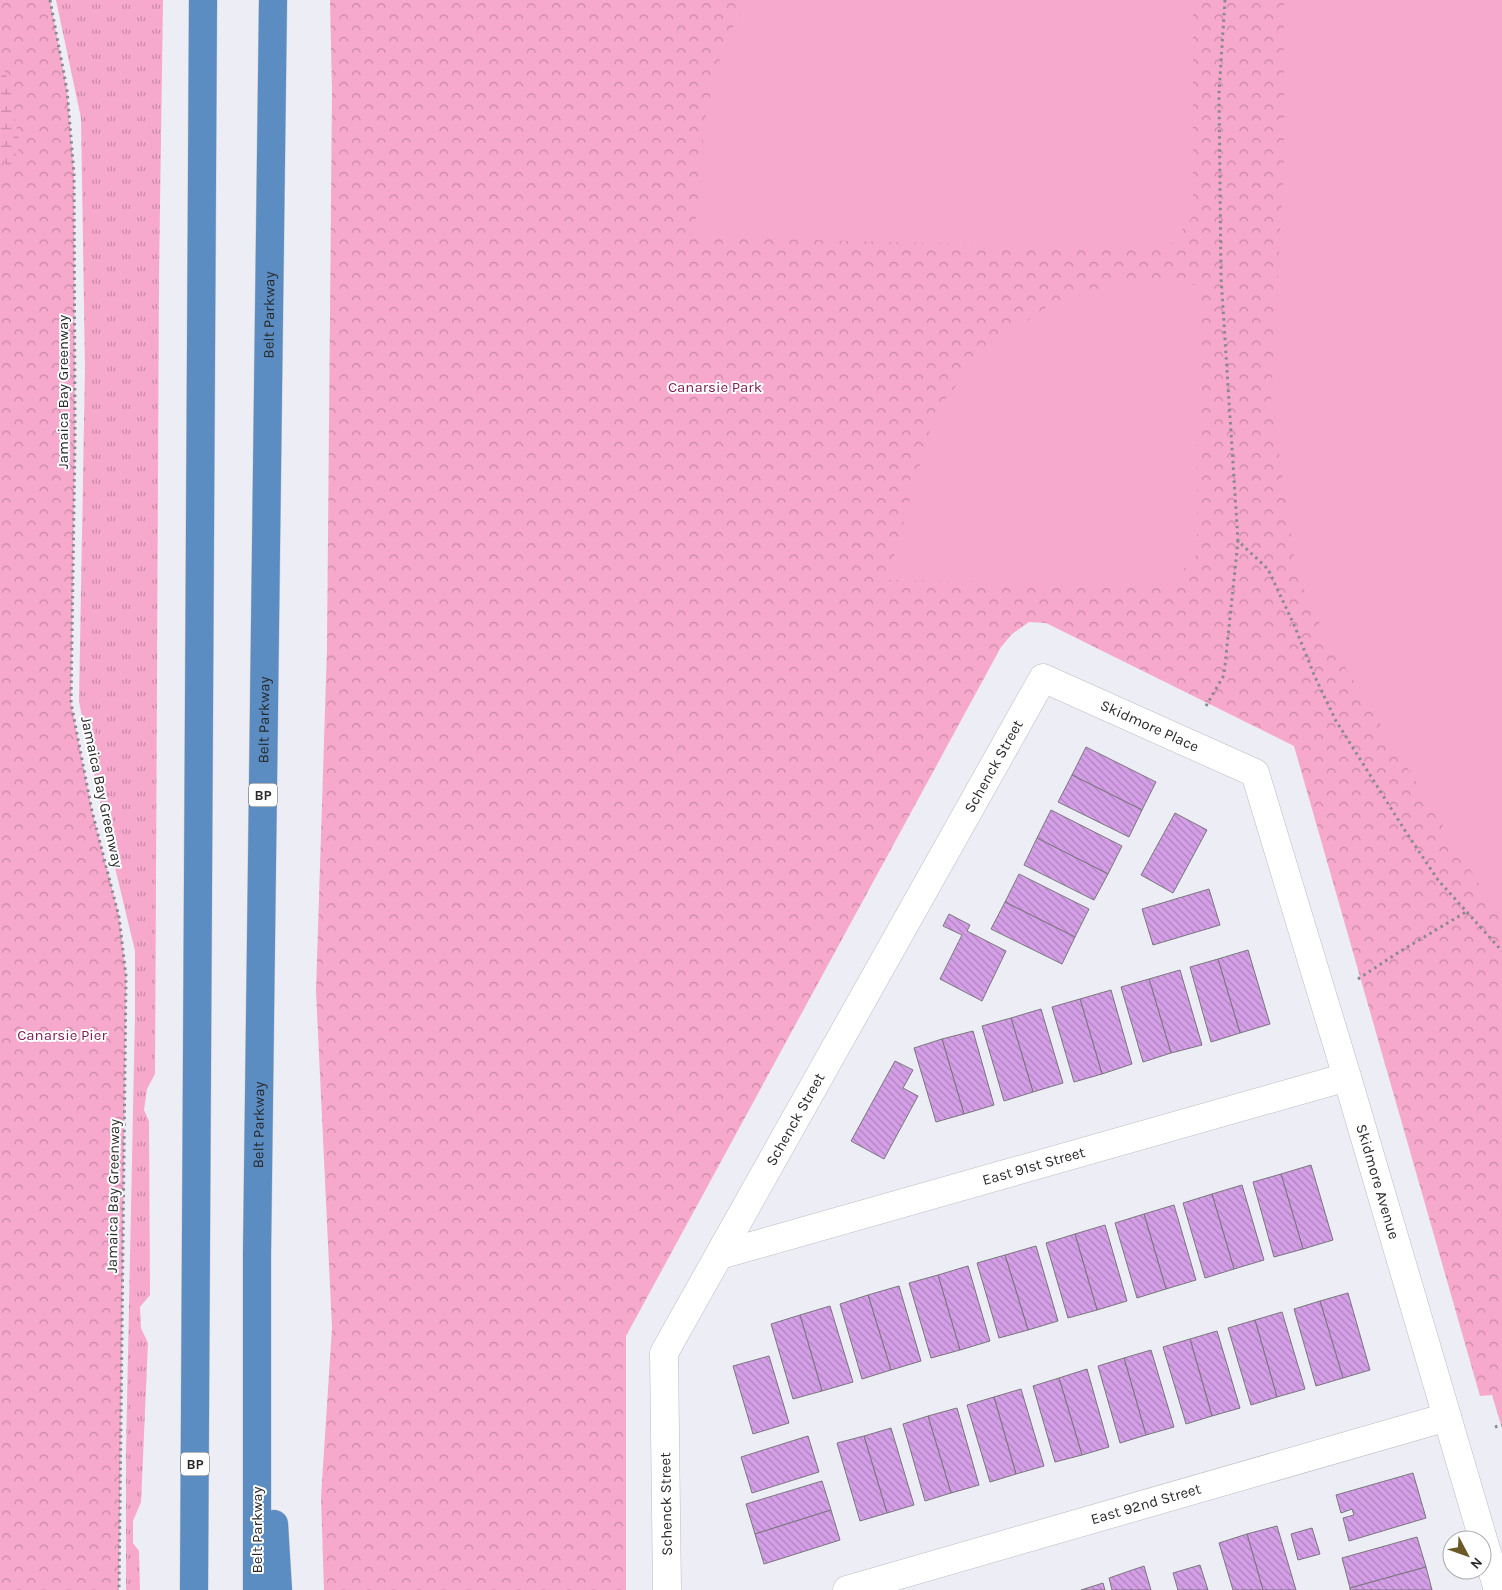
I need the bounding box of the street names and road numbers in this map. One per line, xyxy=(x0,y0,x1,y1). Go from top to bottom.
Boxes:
street label: Belt Parkway xyxy=(259,271,279,359)
street label: Jamaica Bay Greenway xyxy=(54,315,72,469)
street label: Belt Parkway xyxy=(254,676,273,764)
street label: Skidmore Place xyxy=(1098,696,1202,756)
street label: Jamaica Bay Greenway xyxy=(77,715,127,869)
street label: Schenck Street xyxy=(960,716,1027,816)
road number: BP xyxy=(249,784,277,806)
street label: Schenck Street xyxy=(762,1069,829,1169)
street label: Belt Parkway xyxy=(249,1081,268,1169)
street label: Jamaica Bay Greenway xyxy=(103,1119,123,1273)
street label: Skidmore Avenue xyxy=(1352,1122,1403,1241)
street label: East 91st Street xyxy=(980,1143,1087,1189)
road number: BP xyxy=(181,1452,209,1476)
street label: Schenck Street xyxy=(656,1452,676,1556)
street label: East 92nd Street xyxy=(1089,1479,1203,1528)
street label: Belt Parkway xyxy=(248,1487,266,1573)

